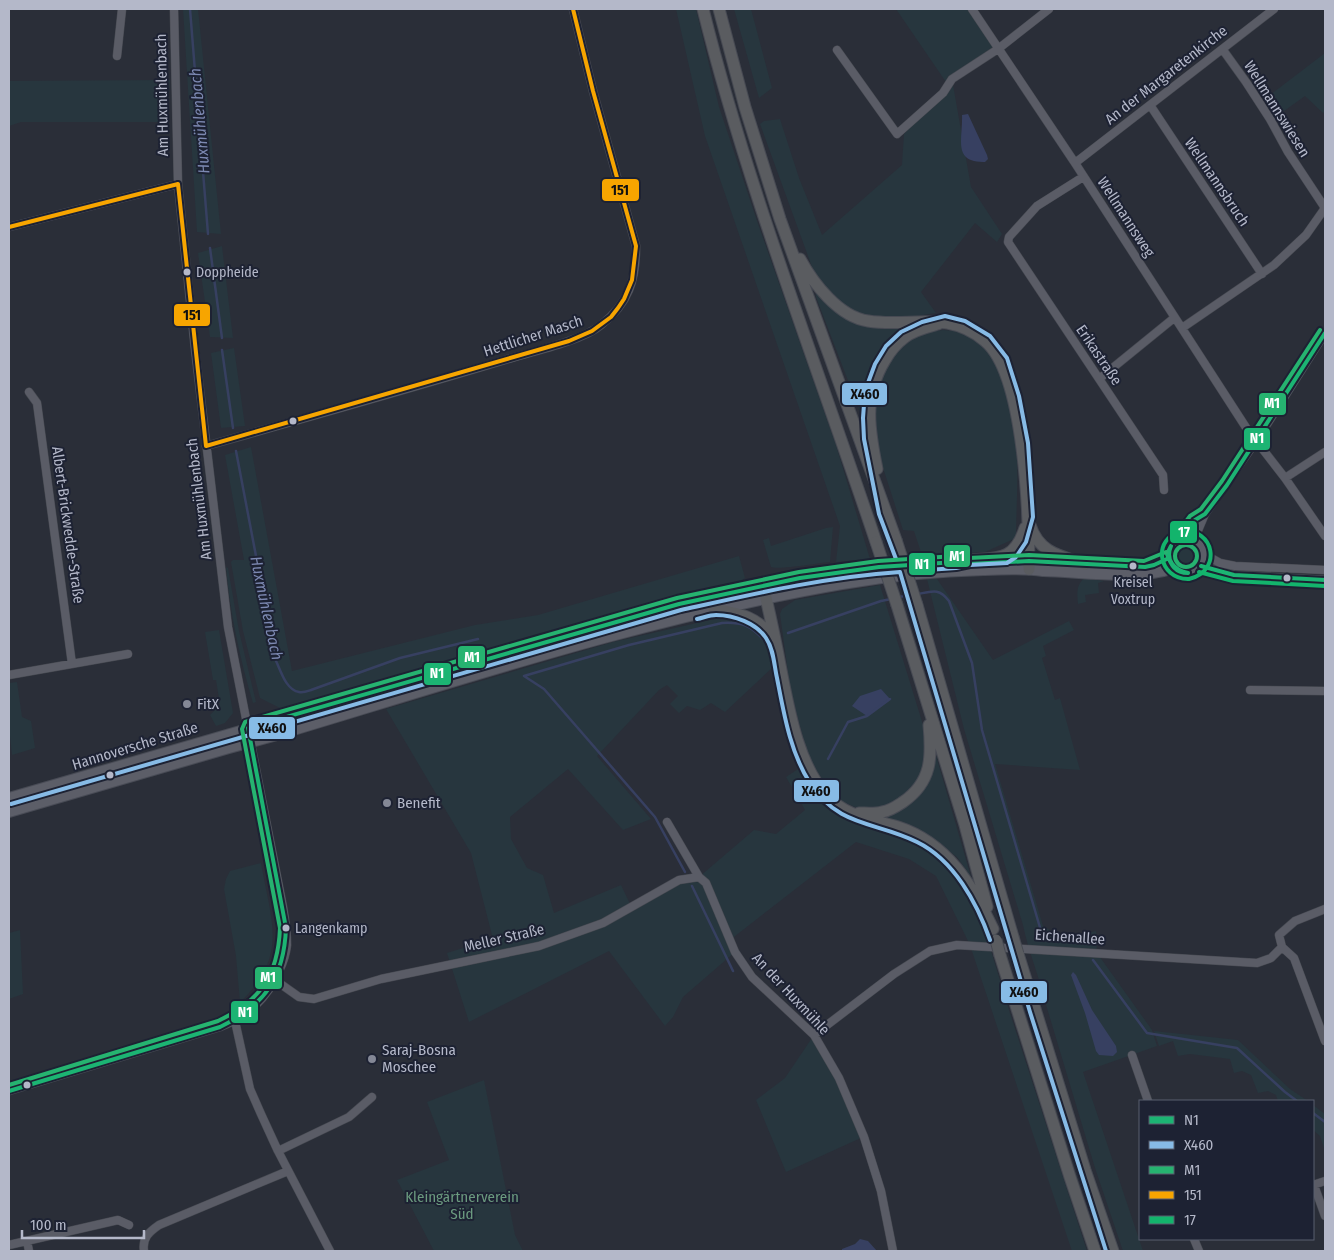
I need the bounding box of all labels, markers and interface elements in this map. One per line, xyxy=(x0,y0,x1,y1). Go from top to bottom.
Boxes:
street label: An der Margaretenkirche xyxy=(1101,22,1231,128)
street label: Am Huxmühlenbach xyxy=(152,34,172,156)
street label: Wellmannswiesen xyxy=(1240,58,1314,160)
water label: Huxmühlenbach xyxy=(185,67,214,174)
street label: Wellmannsbruch xyxy=(1181,134,1253,230)
street label: Wellmannsweg xyxy=(1093,174,1159,260)
line badge: 151 xyxy=(601,178,640,202)
text: 151 xyxy=(611,182,629,199)
place label: Doppheide xyxy=(196,264,259,281)
marker: Doppheide xyxy=(182,267,192,277)
line badge: 151 xyxy=(173,303,211,327)
text: 151 xyxy=(183,307,201,324)
street label: Hettlicher Masch xyxy=(481,312,585,360)
street label: Erikastraße xyxy=(1072,321,1126,389)
line badge: X460 xyxy=(841,382,888,406)
text: X460 xyxy=(849,386,880,403)
line badge: M1 xyxy=(1258,392,1287,416)
text: M1 xyxy=(1264,395,1280,412)
unlabelled marker xyxy=(288,416,298,426)
line badge: N1 xyxy=(1243,427,1271,451)
text: N1 xyxy=(1250,430,1264,447)
street label: Am Huxmühlenbach xyxy=(183,437,215,561)
street label: Albert-Brickwedde-Straße xyxy=(48,445,88,605)
line badge: 17 xyxy=(1169,520,1198,544)
text: 17 xyxy=(1178,524,1190,541)
line badge: M1 xyxy=(943,544,971,568)
text: M1 xyxy=(949,548,965,565)
line badge: N1 xyxy=(908,552,936,576)
water label: Huxmühlenbach xyxy=(246,554,287,662)
text: N1 xyxy=(915,556,929,573)
marker: Kreisel Voxtrup xyxy=(1128,561,1138,571)
unlabelled marker xyxy=(1282,573,1292,583)
place label: Kreisel Voxtrup xyxy=(1111,574,1155,608)
line badge: M1 xyxy=(457,645,486,669)
text: M1 xyxy=(464,649,480,666)
line badge: N1 xyxy=(423,662,452,686)
text: N1 xyxy=(430,665,444,682)
place label: FitX xyxy=(197,695,220,713)
marker: FitX xyxy=(181,698,193,710)
line badge: X460 xyxy=(248,716,296,740)
street label: Hannoversche Straße xyxy=(70,718,200,774)
text: X460 xyxy=(256,720,287,737)
unlabelled marker xyxy=(105,770,115,780)
line badge: X460 xyxy=(793,779,840,803)
text: X460 xyxy=(800,783,831,800)
place label: Benefit xyxy=(397,794,441,812)
marker: Benefit xyxy=(381,797,393,809)
place label: Langenkamp xyxy=(295,920,367,937)
street label: Meller Straße xyxy=(462,920,546,956)
marker: Langenkamp xyxy=(281,923,291,933)
street label: Eichenallee xyxy=(1034,926,1106,948)
street label: An der Huxmühle xyxy=(748,949,834,1039)
line badge: M1 xyxy=(254,966,283,990)
text: M1 xyxy=(260,969,276,986)
line badge: X460 xyxy=(1000,980,1048,1004)
text: X460 xyxy=(1008,984,1039,1001)
line badge: N1 xyxy=(230,1000,259,1024)
text: N1 xyxy=(238,1004,252,1021)
place label: Saraj-Bosna Moschee xyxy=(382,1041,456,1076)
marker: Saraj-Bosna Moschee xyxy=(366,1053,378,1065)
unlabelled marker xyxy=(22,1080,32,1090)
legend xyxy=(1139,1100,1314,1240)
text: N1 xyxy=(1184,1111,1199,1129)
text: X460 xyxy=(1184,1136,1213,1154)
text: M1 xyxy=(1184,1161,1200,1179)
text: 151 xyxy=(1184,1186,1202,1204)
park label: Kleingärtnerverein Süd xyxy=(405,1188,519,1223)
scale bar xyxy=(22,1208,145,1240)
text: 17 xyxy=(1184,1211,1196,1229)
text: 100 m xyxy=(30,1216,67,1234)

